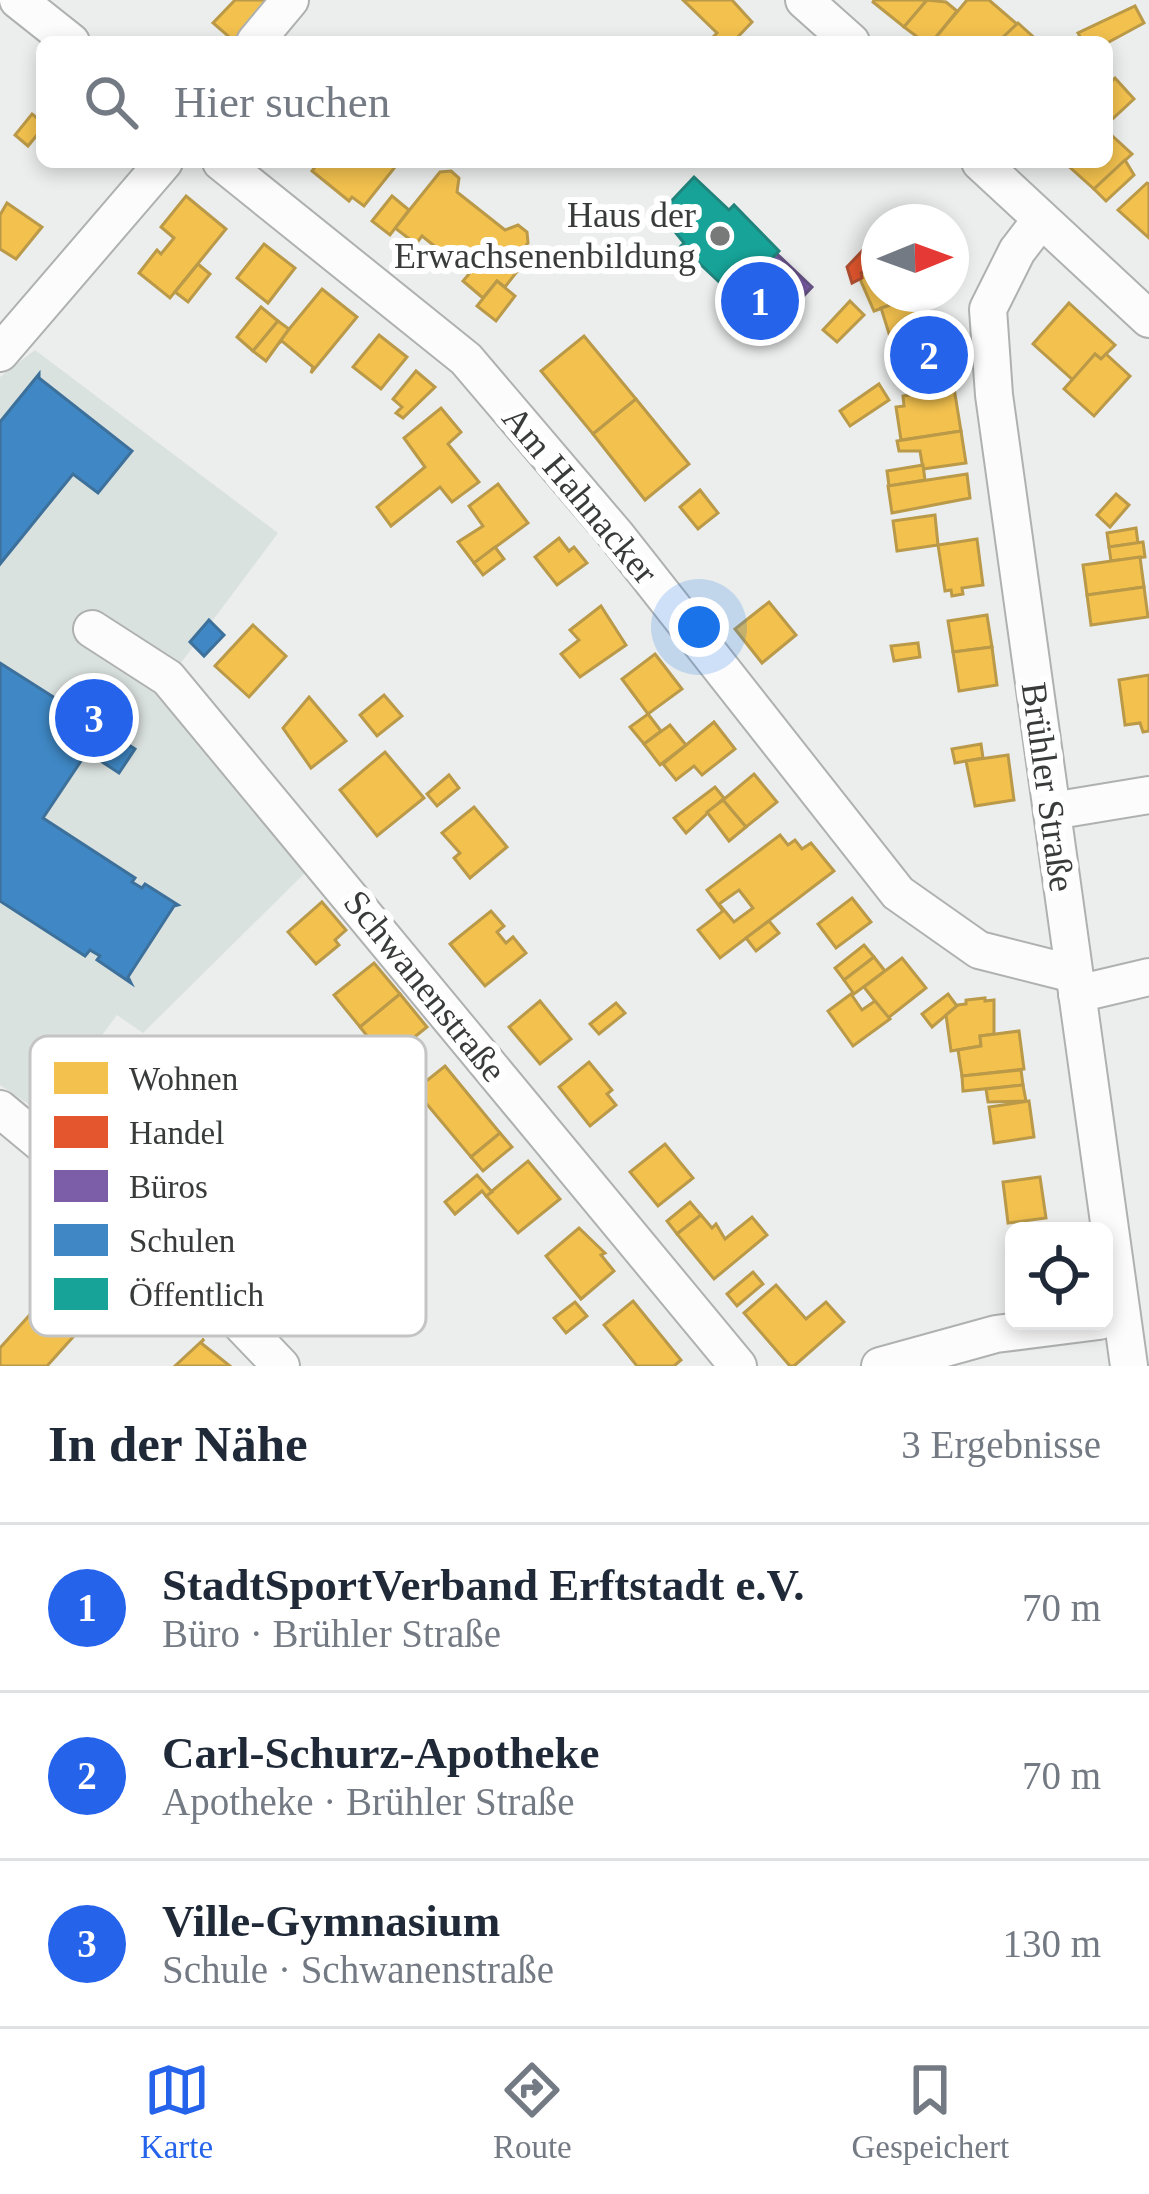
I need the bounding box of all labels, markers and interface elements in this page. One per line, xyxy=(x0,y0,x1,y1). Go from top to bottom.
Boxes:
search box xyxy=(36,36,1113,168)
icon: search xyxy=(78,69,144,135)
text: Hier suchen xyxy=(174,77,390,127)
place label: Haus der Erwachsenenbildung xyxy=(394,195,696,276)
north arrow xyxy=(861,204,969,312)
marker: Haus der Erwachsenenbildung xyxy=(707,223,733,249)
pin: 1 xyxy=(721,256,799,346)
pin: 2 xyxy=(890,310,968,400)
street label: Am Hahnacker xyxy=(494,398,666,592)
your location xyxy=(669,597,729,657)
pin: 3 xyxy=(55,673,133,763)
street label: Brühler Straße xyxy=(1014,680,1082,894)
street label: Schwanenstraße xyxy=(336,883,514,1089)
legend xyxy=(30,1036,426,1336)
text: Wohnen xyxy=(129,1061,238,1097)
text: Handel xyxy=(129,1115,224,1151)
text: Büros xyxy=(129,1169,208,1205)
map controls xyxy=(1005,1222,1113,1330)
button: locate xyxy=(1005,1222,1113,1330)
text: Schulen xyxy=(129,1223,235,1259)
text: Öffentlich xyxy=(129,1277,265,1313)
text: In der Nähe xyxy=(48,1416,308,1472)
text: 3 Ergebnisse xyxy=(901,1423,1101,1466)
text: StadtSportVerband Erftstadt e.V. xyxy=(162,1560,805,1610)
text: 1 xyxy=(77,1586,97,1629)
text: 70 m xyxy=(1022,1586,1101,1629)
text: Büro · Brühler Straße xyxy=(162,1612,501,1655)
text: Carl-Schurz-Apotheke xyxy=(162,1728,599,1778)
text: 2 xyxy=(77,1754,97,1797)
text: 70 m xyxy=(1022,1754,1101,1797)
text: Apotheke · Brühler Straße xyxy=(162,1780,575,1823)
text: Ville-Gymnasium xyxy=(162,1896,500,1946)
text: 3 xyxy=(77,1922,97,1965)
text: 130 m xyxy=(1002,1922,1101,1965)
text: Schule · Schwanenstraße xyxy=(162,1948,554,1991)
tab: Karte xyxy=(140,2057,213,2166)
tab: Route xyxy=(493,2057,572,2166)
tab: Gespeichert xyxy=(852,2057,1009,2166)

